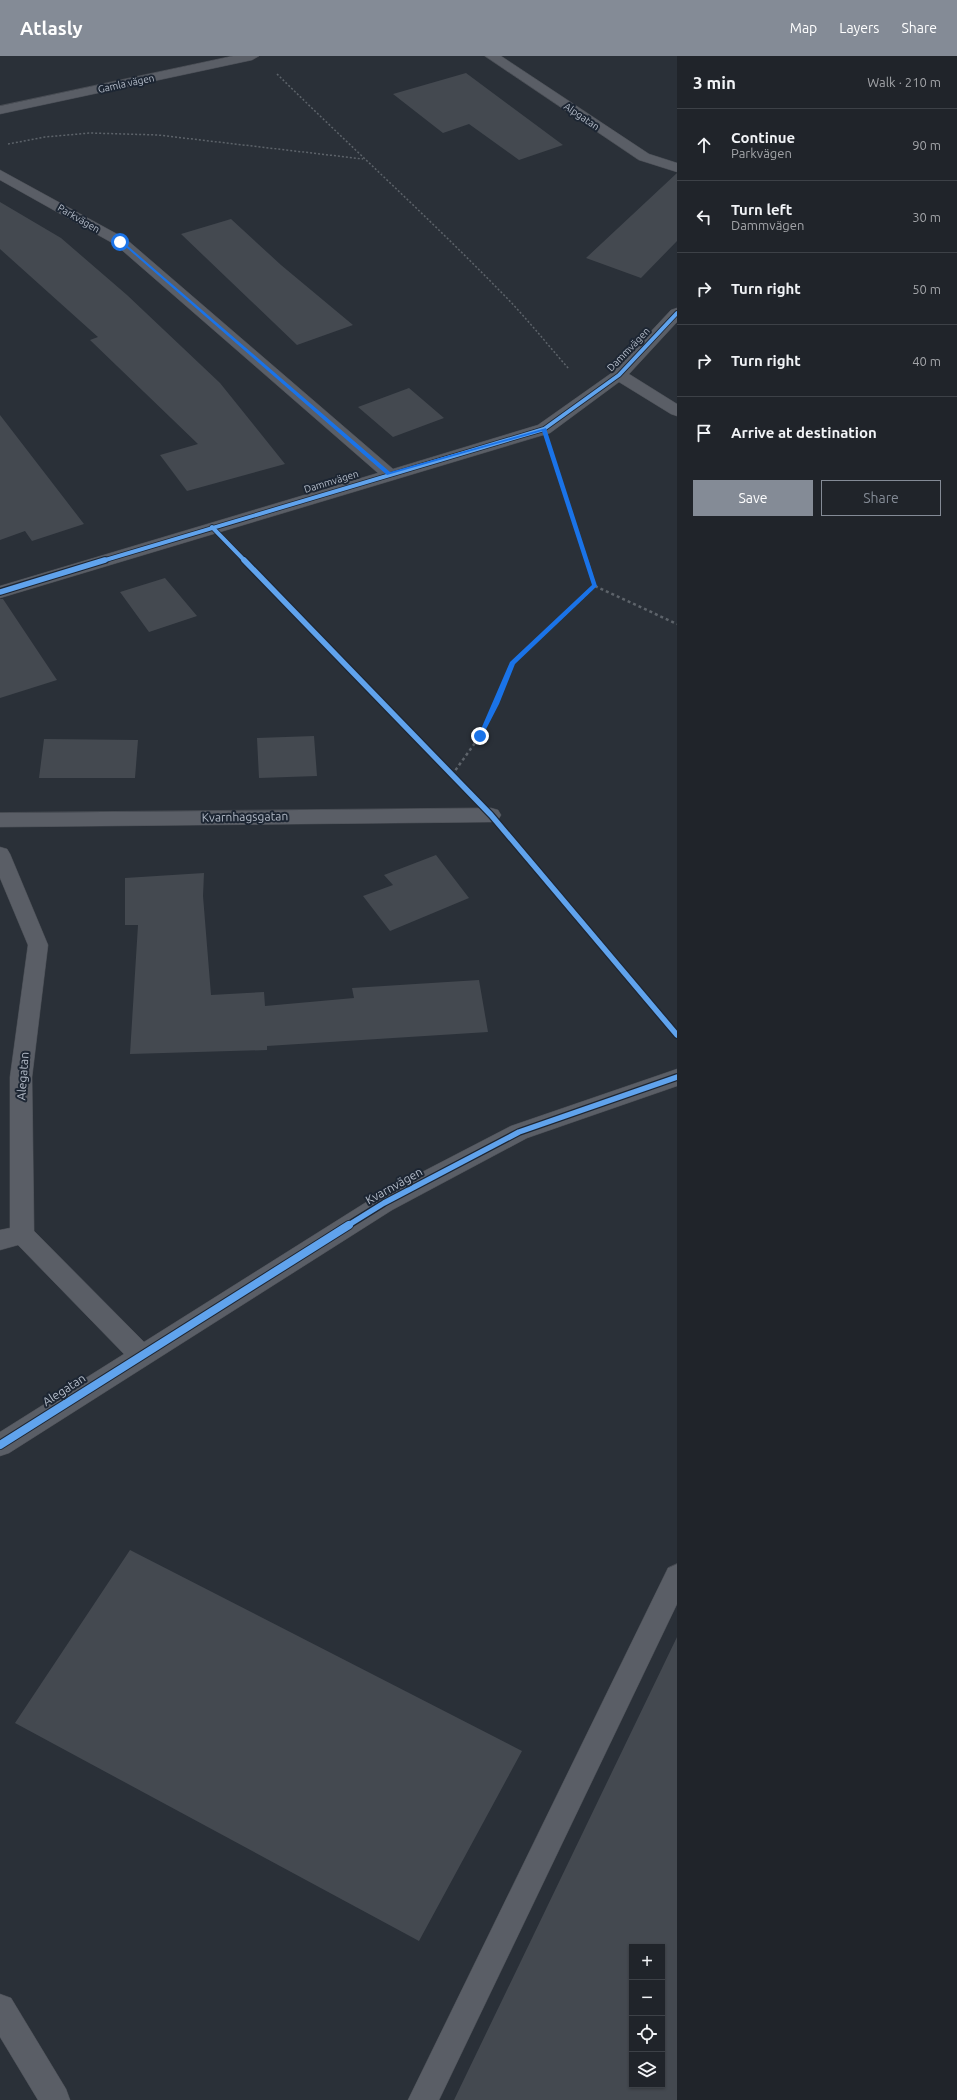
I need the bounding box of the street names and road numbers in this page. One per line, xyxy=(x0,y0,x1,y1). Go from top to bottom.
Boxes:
street label: Gamla vägen xyxy=(97,72,155,95)
street label: Alpgatan xyxy=(562,100,602,132)
street label: Parkvägen xyxy=(56,202,102,235)
street label: Dammvägen xyxy=(605,325,652,373)
street label: Dammvägen xyxy=(303,468,360,495)
street label: Kvarnhagsgatan xyxy=(202,809,288,824)
street label: Alegatan xyxy=(14,1051,31,1101)
street label: Kvarnvägen xyxy=(363,1165,424,1207)
street label: Alegatan xyxy=(40,1371,88,1408)

